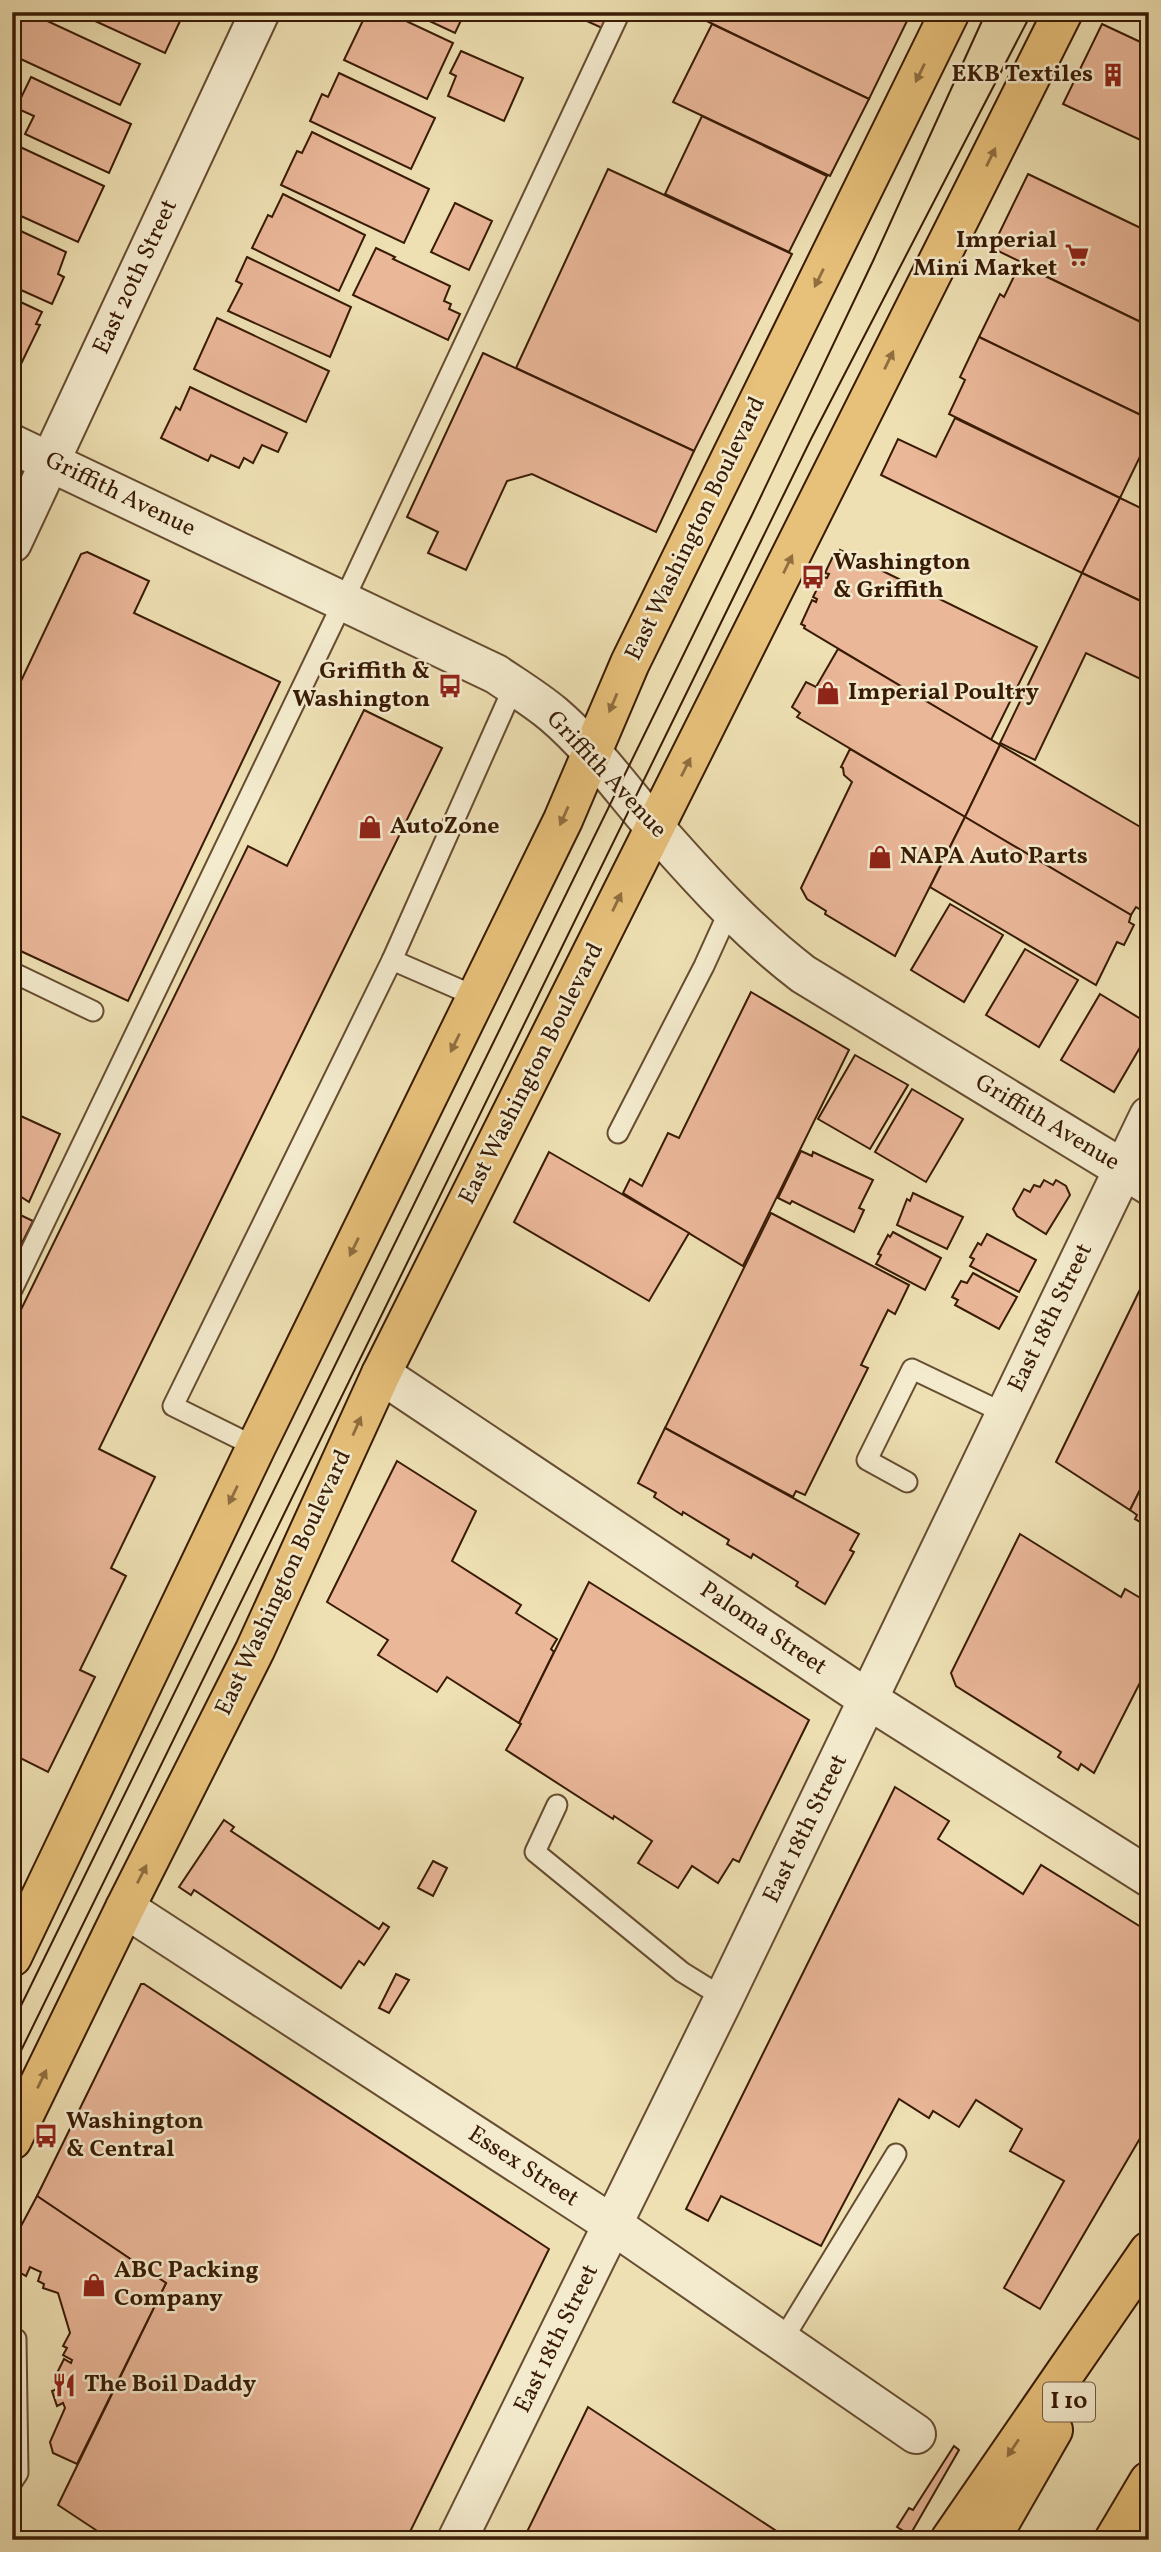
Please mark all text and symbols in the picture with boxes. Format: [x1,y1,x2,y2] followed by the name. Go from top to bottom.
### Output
[952,58,1093,92] place label: EKB Textiles
[1099,61,1127,89] building icon: EKB Textiles
[914,64,926,84] one-way arrow
[985,147,996,167] one-way arrow
[85,194,187,360] street label: East 20th Street
[913,224,1057,286] place label: Imperial Mini Market
[1063,241,1091,269] supermarket icon: Imperial Mini Market
[814,268,825,288] one-way arrow
[884,350,895,370] one-way arrow
[617,391,775,667] street label: East Washington Boulevard
[39,444,201,546] street label: Griffith Avenue
[833,546,971,608] place label: Washington & Griffith
[782,554,793,574] one-way arrow
[799,563,827,591] bus stop icon: Washington & Griffith
[292,655,430,717] place label: Griffith & Washington
[436,672,464,700] bus stop icon: Griffith & Washington
[848,676,1040,710] place label: Imperial Poultry
[814,679,842,707] shop icon: Imperial Poultry
[607,692,618,713] one-way arrow
[538,704,674,846] street label: Griffith Avenue
[680,757,692,777] one-way arrow
[558,806,570,826] one-way arrow
[390,810,500,844] place label: AutoZone
[356,813,384,841] shop icon: AutoZone
[900,840,1088,874] place label: NAPA Auto Parts
[866,843,894,871] shop icon: NAPA Auto Parts
[612,892,623,912] one-way arrow
[451,937,613,1211] street label: East Washington Boulevard
[449,1033,460,1053] one-way arrow
[968,1066,1126,1180] street label: Griffith Avenue
[349,1237,360,1257] one-way arrow
[1000,1238,1102,1398] street label: East 18th Street
[352,1416,363,1437] one-way arrow
[207,1445,361,1721] street label: East Washington Boulevard
[227,1485,239,1505] one-way arrow
[693,1574,833,1684] street label: Paloma Street
[755,1749,857,1909] street label: East 18th Street
[136,1864,148,1884] one-way arrow
[36,2069,48,2089] one-way arrow
[66,2105,204,2167] place label: Washington & Central
[461,2118,585,2216] street label: Essex Street
[32,2122,60,2150] bus stop icon: Washington & Central
[114,2254,259,2316] place label: ABC Packing Company
[506,2259,608,2419] street label: East 18th Street
[80,2271,108,2299] shop icon: ABC Packing Company
[84,2368,257,2402] place label: The Boil Daddy
[50,2371,78,2399] restaurant icon: The Boil Daddy
[1043,2382,1095,2422] road number: I 10
[1006,2439,1020,2457] one-way arrow

